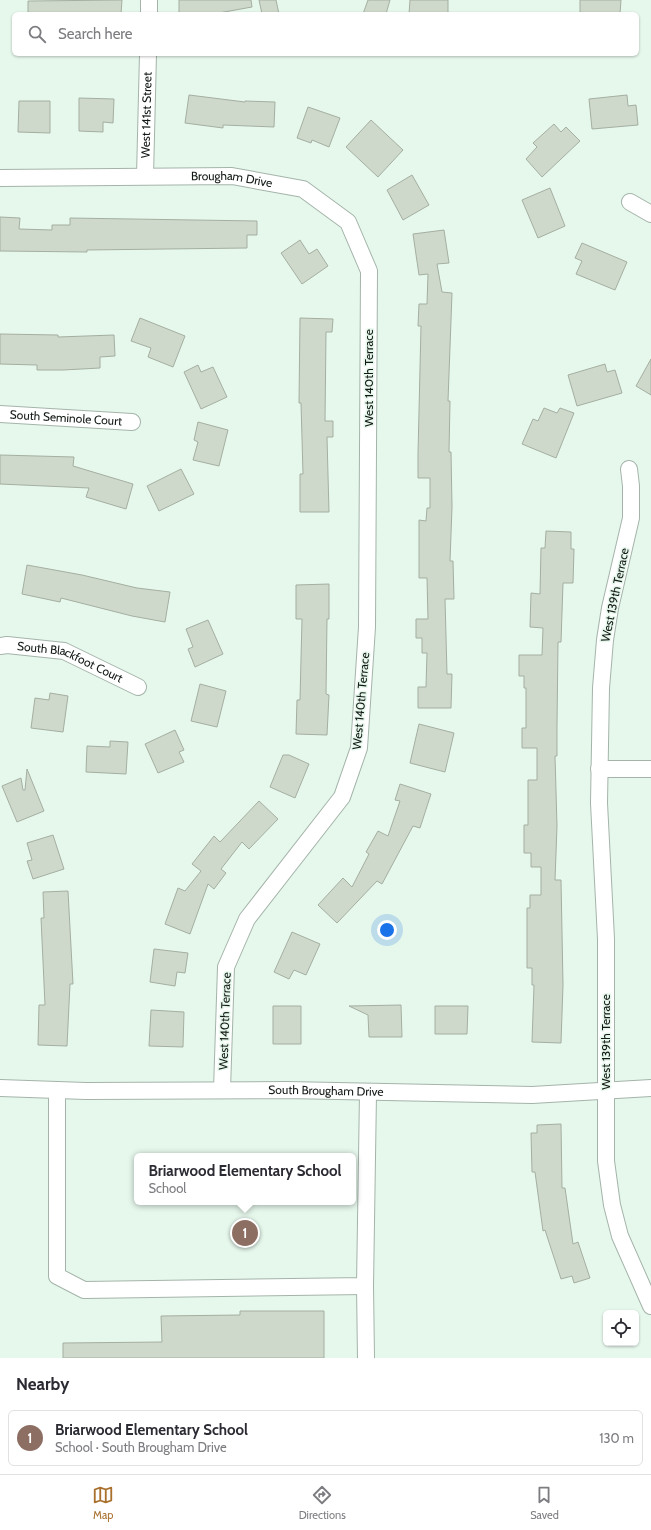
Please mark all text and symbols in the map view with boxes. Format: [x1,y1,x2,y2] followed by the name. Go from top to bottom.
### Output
[12,12,639,56] search box
[26,23,48,45] icon: search
[58,25,133,43] text: Search here
[137,72,155,158] street label: West 141st Street
[191,168,274,190] street label: Brougham Drive
[361,329,376,427] street label: West 140th Terrace
[9,407,122,428] street label: South Seminole Court
[597,547,632,643] street label: West 139th Terrace
[16,638,125,685] street label: South Blackfoot Court
[349,652,372,750] street label: West 140th Terrace
[377,920,397,940] your location
[215,972,234,1070] street label: West 140th Terrace
[598,994,613,1090] street label: West 139th Terrace
[268,1082,384,1099] street label: South Brougham Drive
[134,1153,356,1205] popup
[148,1162,342,1180] text: Briarwood Elementary School
[148,1180,186,1196] text: School
[232,1218,258,1248] pin: 1
[603,1310,639,1346] map controls
[603,1310,639,1346] button: locate
[16,1374,69,1394] text: Nearby
[55,1421,248,1439] text: Briarwood Elementary School
[28,1430,32,1446] text: 1
[599,1430,634,1446] text: 130 m
[55,1439,227,1455] text: School · South Brougham Drive
[92,1484,114,1522] tab: Map
[299,1484,346,1522] tab: Directions
[530,1484,559,1522] tab: Saved

